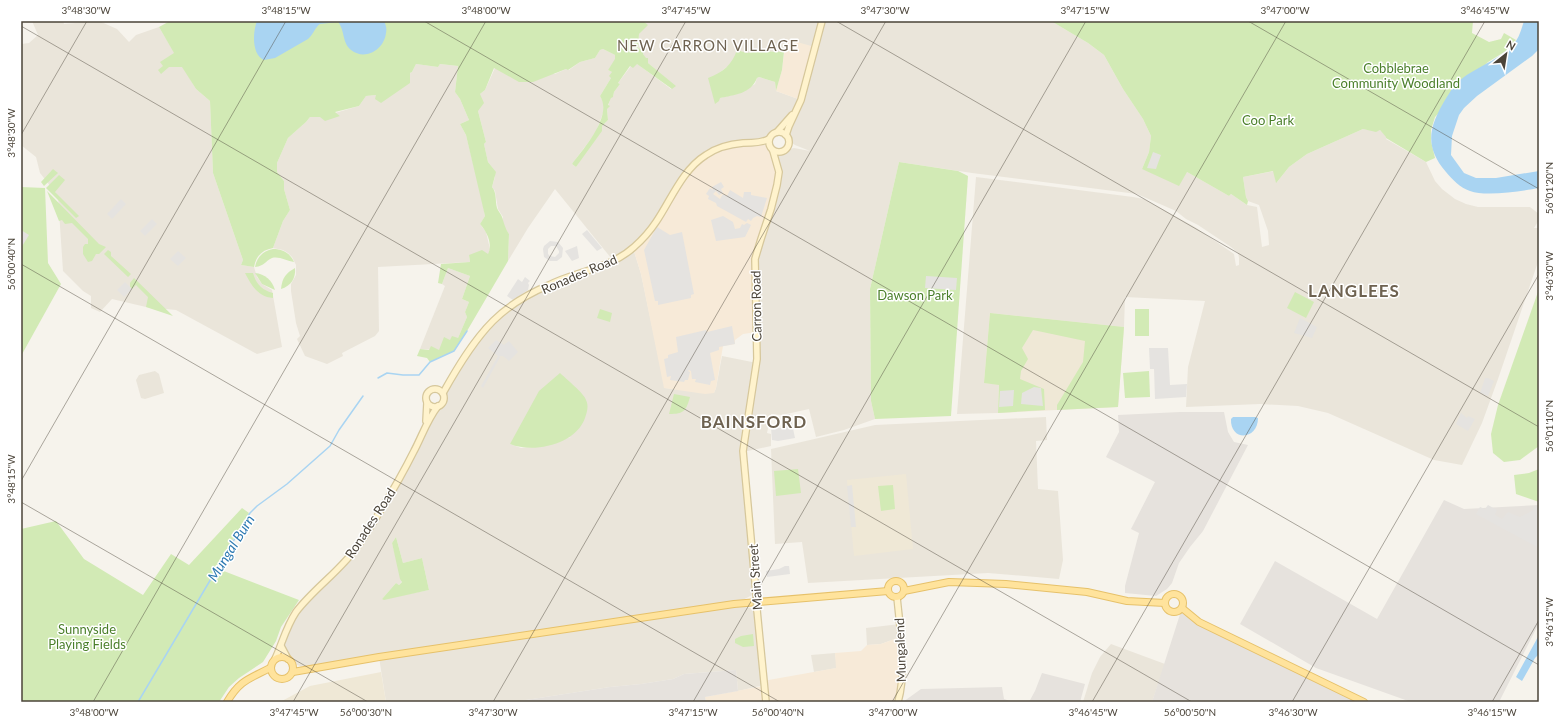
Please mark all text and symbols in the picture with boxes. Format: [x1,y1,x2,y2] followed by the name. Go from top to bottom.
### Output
[61,4,111,16] text: 3°48'30"W
[261,4,311,16] text: 3°48'15"W
[461,4,511,16] text: 3°48'00"W
[661,4,711,16] text: 3°47'45"W
[860,4,910,16] text: 3°47'30"W
[1060,4,1110,16] text: 3°47'15"W
[1260,4,1310,16] text: 3°47'00"W
[1460,4,1510,16] text: 3°46'45"W
[1486,34,1526,74] north arrow
[617,36,799,54] district label: NEW CARRON VILLAGE
[1504,37,1518,53] text: N
[1332,60,1460,91] park label: Cobblebrae Community Woodland
[5,108,17,158] text: 3°48'30"W
[1242,112,1294,128] park label: Coo Park
[1543,162,1555,214] text: 56°01'20"N
[5,238,17,290] text: 56°00'40"N
[539,251,619,297] street label: Ronades Road
[1543,251,1555,301] text: 3°46'30"W
[747,270,765,342] street label: Carron Road
[1308,280,1400,301] district label: LANGLEES
[877,287,953,303] park label: Dawson Park
[1543,400,1555,452] text: 56°01'10"N
[701,411,807,432] district label: BAINSFORD
[5,454,17,504] text: 3°48'15"W
[341,485,399,561] street label: Ronades Road
[204,511,258,584] water label: Mungal Burn
[745,543,765,611] street label: Main Street
[1543,597,1555,647] text: 3°46'15"W
[891,618,909,682] street label: Mungalend
[48,621,126,652] park label: Sunnyside Playing Fields
[69,706,119,718] text: 3°48'00"W
[269,706,319,718] text: 3°47'45"W
[340,706,392,718] text: 56°00'30"N
[468,706,518,718] text: 3°47'30"W
[668,706,718,718] text: 3°47'15"W
[752,706,804,718] text: 56°00'40"N
[868,706,918,718] text: 3°47'00"W
[1068,706,1118,718] text: 3°46'45"W
[1164,706,1216,718] text: 56°00'50"N
[1268,706,1318,718] text: 3°46'30"W
[1467,706,1517,718] text: 3°46'15"W

